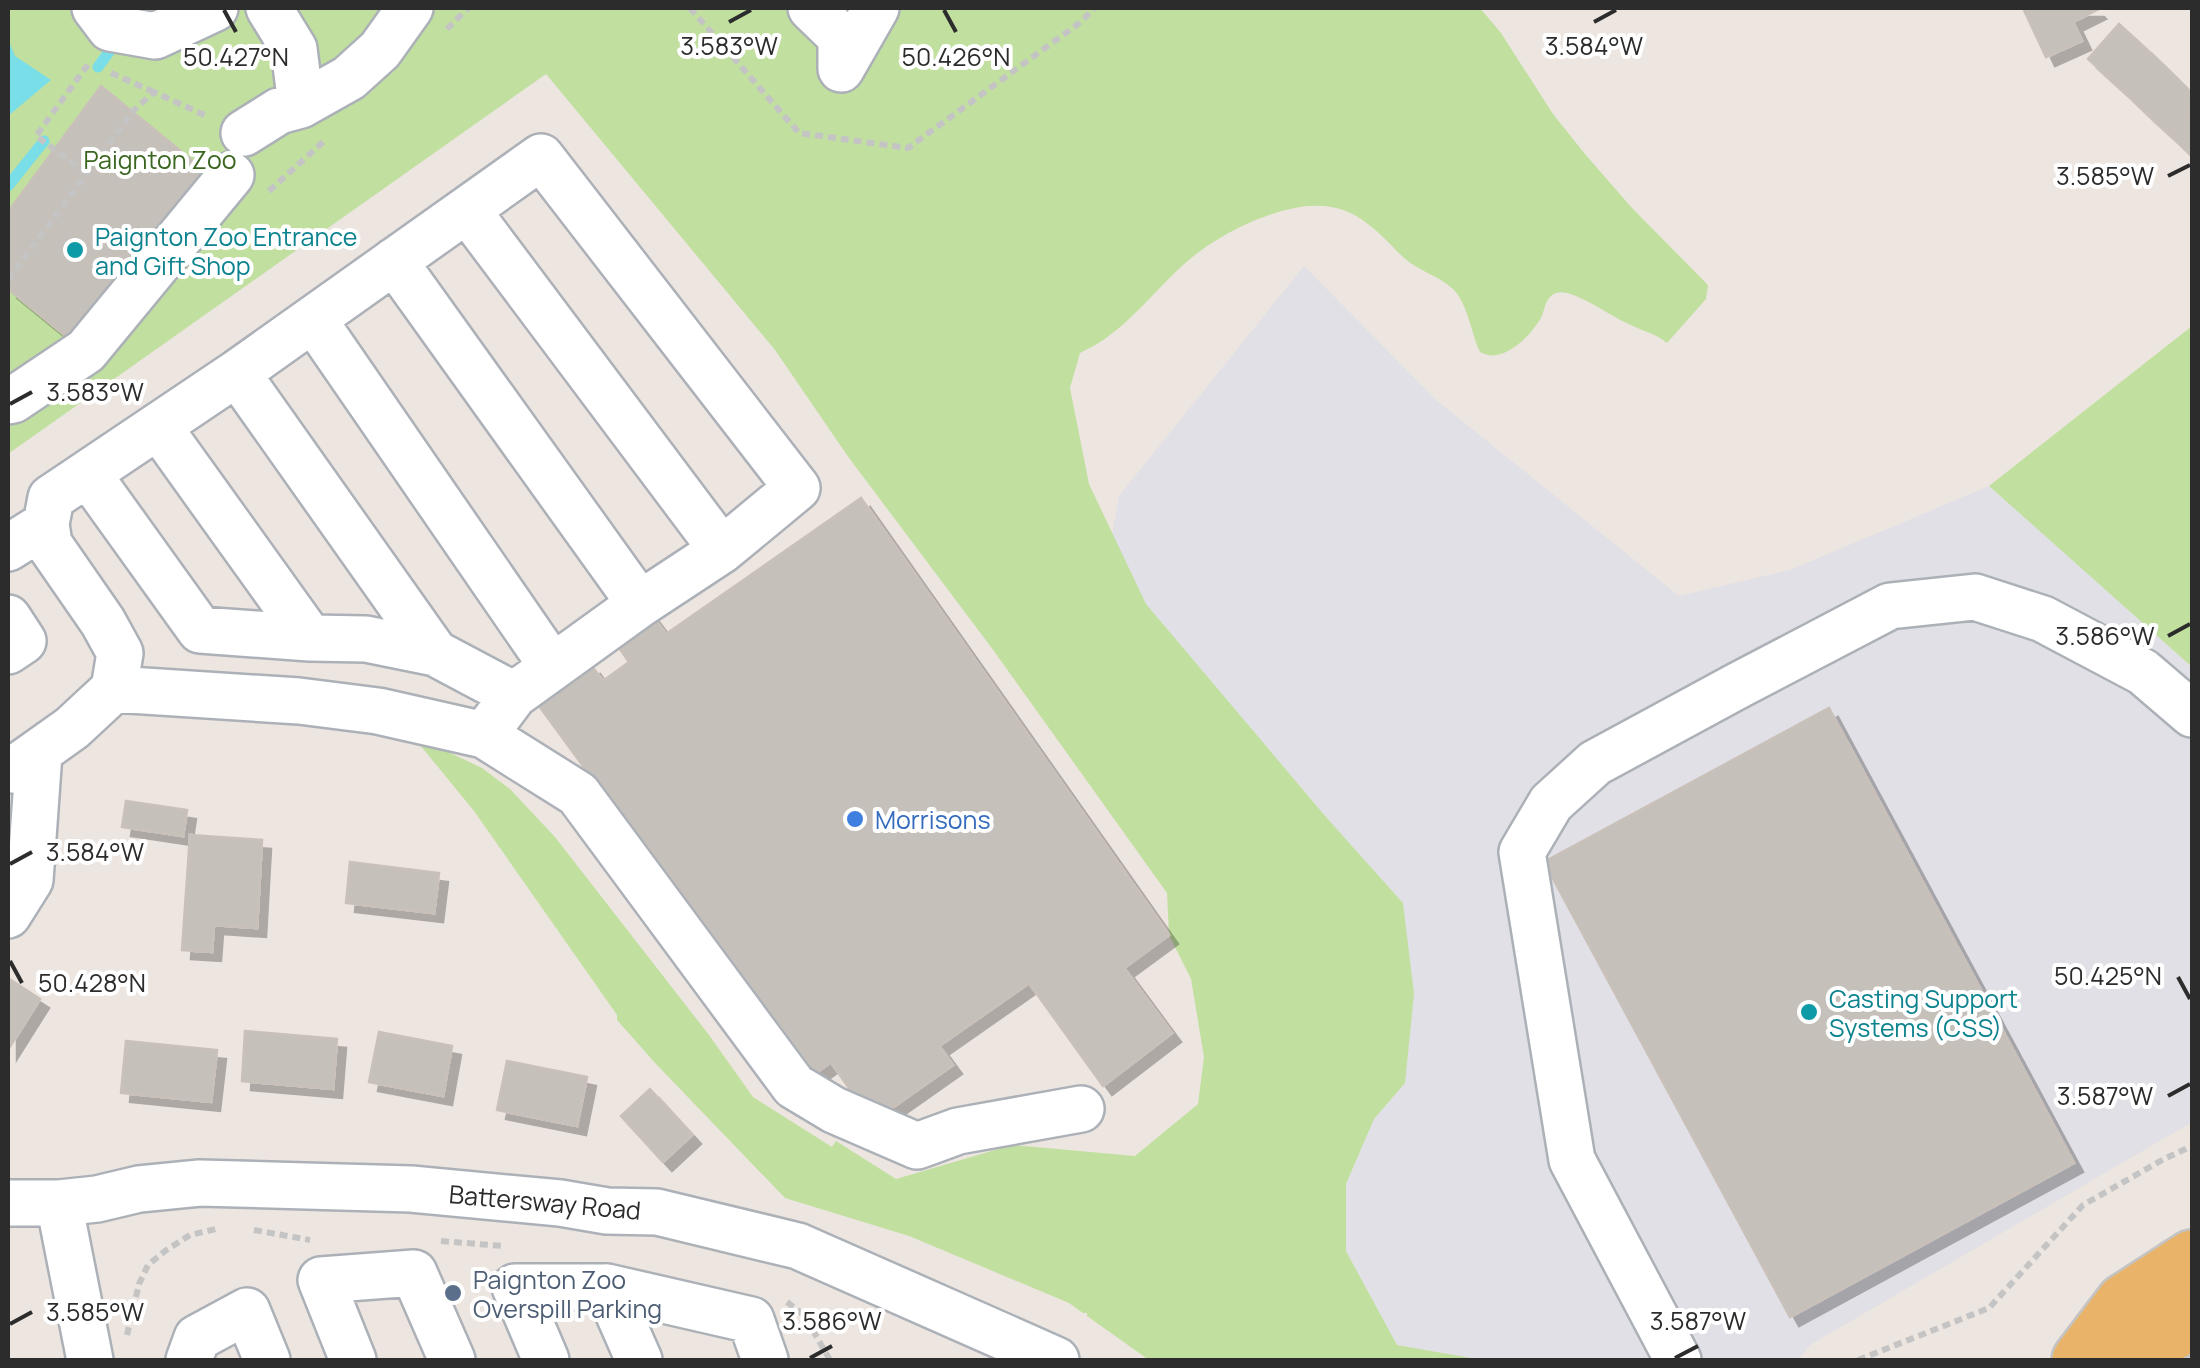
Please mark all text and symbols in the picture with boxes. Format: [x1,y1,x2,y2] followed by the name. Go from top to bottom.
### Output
[680,28,778,63] text: 3.583°W
[1545,28,1643,63] text: 3.584°W
[183,39,289,74] text: 50.427°N
[902,39,1010,74] text: 50.426°N
[84,142,236,177] park label: Paignton Zoo
[2056,158,2154,193] text: 3.585°W
[95,219,357,283] place label: Paignton Zoo Entrance and Gift Shop
[64,239,86,261] marker: Paignton Zoo Entrance and Gift Shop
[46,374,144,409] text: 3.583°W
[2055,618,2155,653] text: 3.586°W
[875,802,991,837] place label: Morrisons
[844,808,866,830] marker: Morrisons
[46,834,144,869] text: 3.584°W
[2054,958,2162,993] text: 50.425°N
[38,965,146,1000] text: 50.428°N
[1829,981,2018,1045] place label: Casting Support Systems (CSS)
[1798,1001,1820,1023] marker: Casting Support Systems (CSS)
[2057,1078,2153,1113] text: 3.587°W
[448,1176,642,1228] street label: Battersway Road
[473,1262,662,1326] place label: Paignton Zoo Overspill Parking
[442,1282,464,1304] marker: Paignton Zoo Overspill Parking
[46,1294,144,1329] text: 3.585°W
[782,1303,882,1338] text: 3.586°W
[1650,1303,1746,1338] text: 3.587°W

